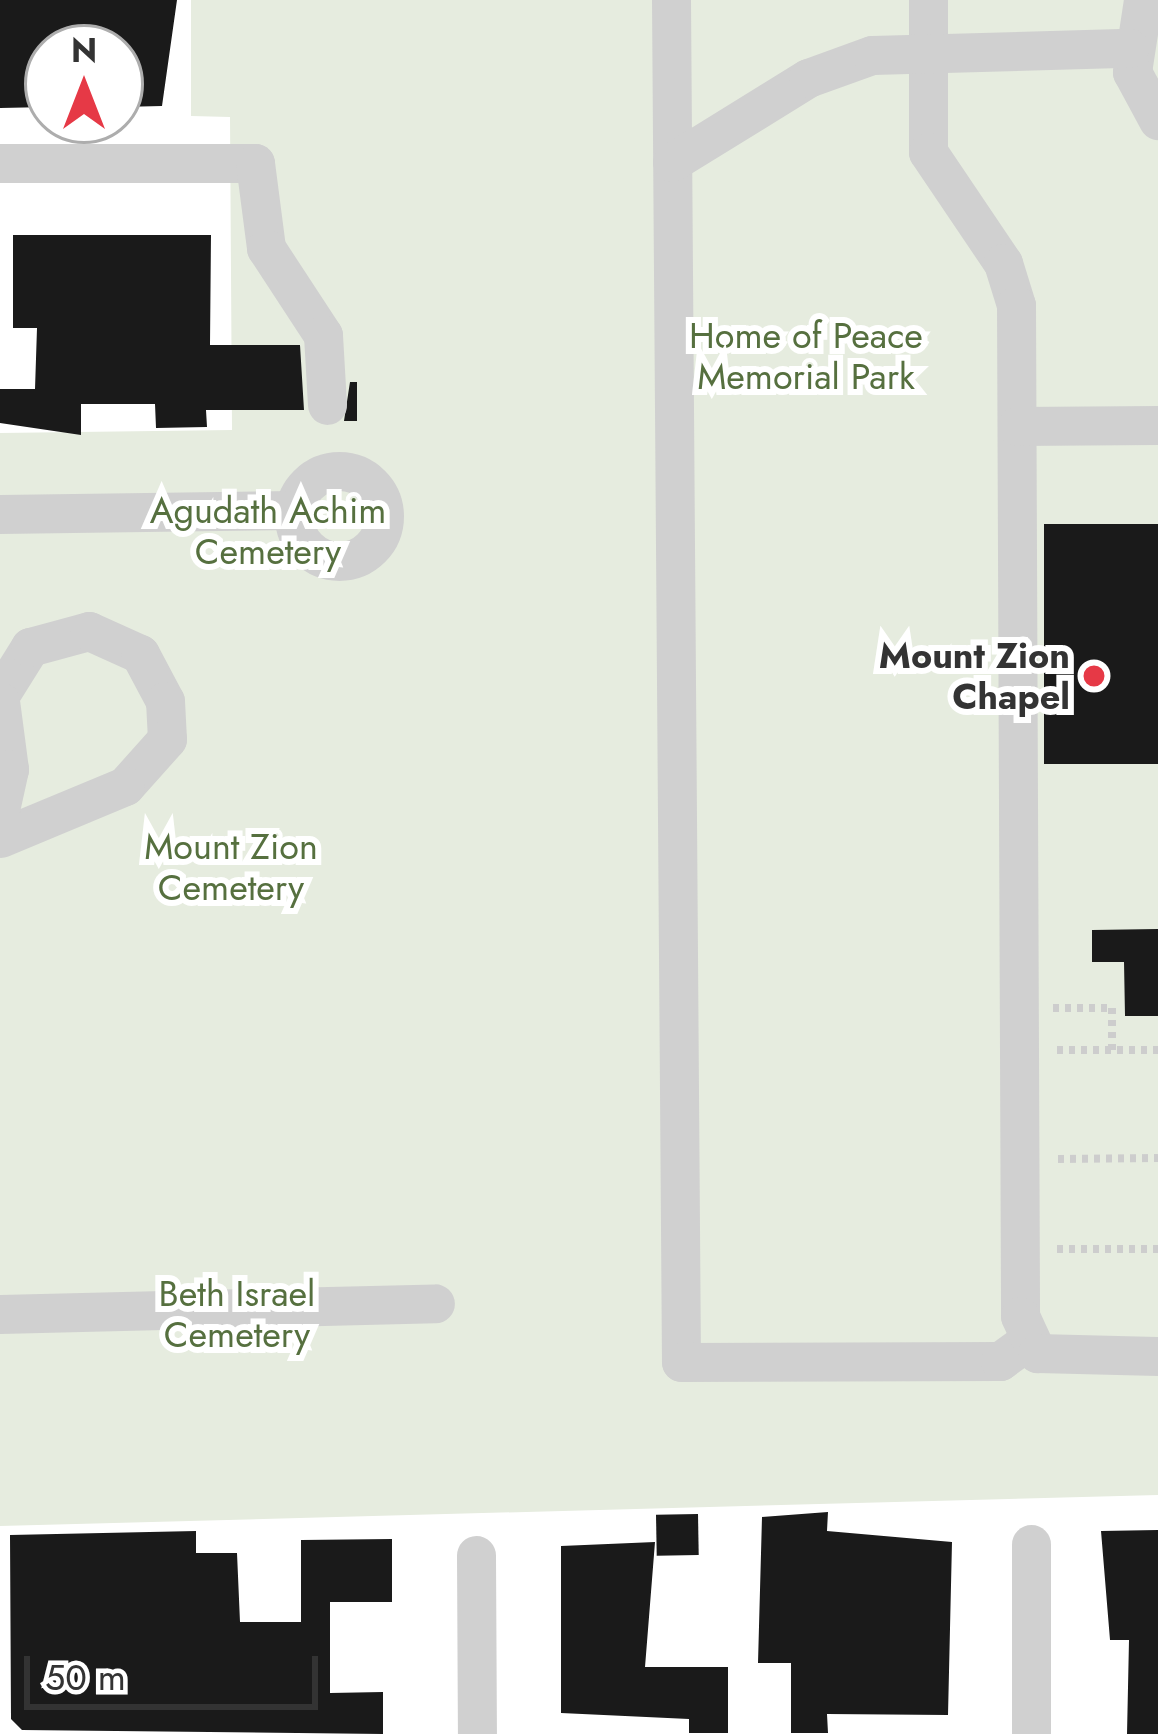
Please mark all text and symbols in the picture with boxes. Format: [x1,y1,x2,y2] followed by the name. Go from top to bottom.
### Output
[24,24,144,144] north arrow
[71,27,97,74] text: N
[689,313,923,398] park label: Home of Peace Memorial Park
[150,488,386,573] park label: Agudath Achim Cemetery
[879,633,1070,718] place label: Mount Zion Chapel
[1081,663,1107,689] marker: Mount Zion Chapel
[144,824,318,909] park label: Mount Zion Cemetery
[159,1271,315,1356] park label: Beth Israel Cemetery
[30,1632,324,1706] scale bar
[45,1651,126,1703] text: 50 m

